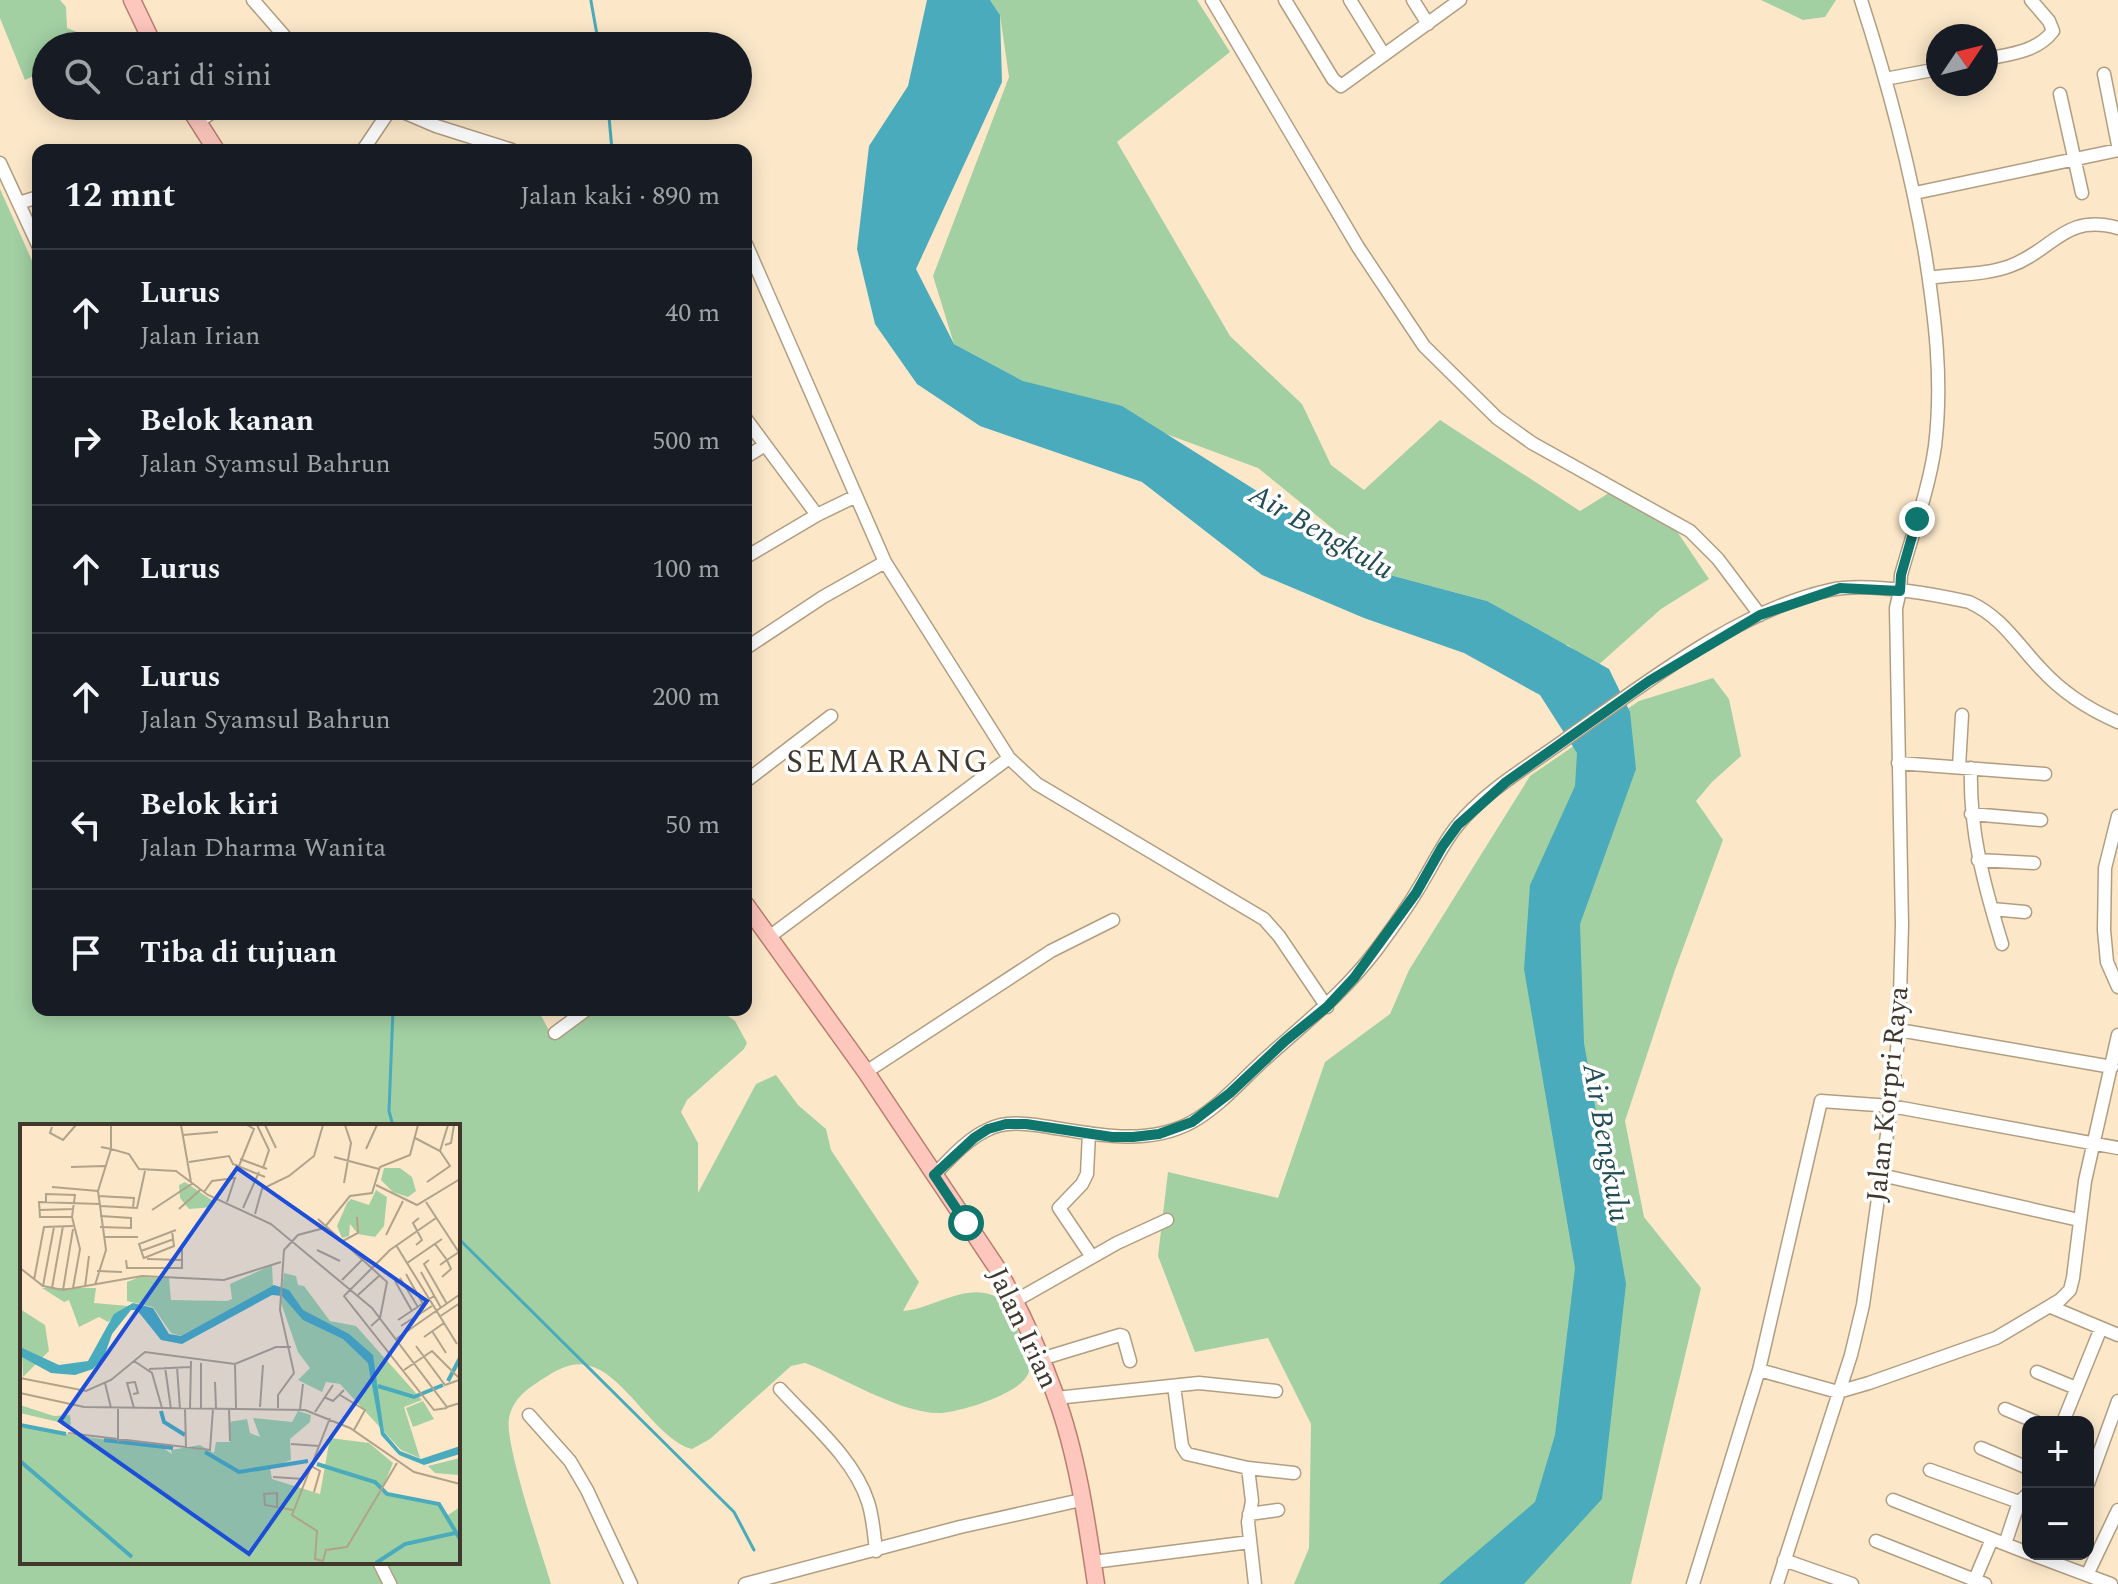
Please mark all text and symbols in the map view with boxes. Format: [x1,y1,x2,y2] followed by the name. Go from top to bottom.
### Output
[1926,24,1998,96] north arrow
[32,32,752,120] search box
[124,53,272,99] text: Cari di sini
[60,54,104,98] icon: search
[64,170,175,222] text: 12 mnt
[520,176,720,216] text: Jalan kaki · 890 m
[140,270,221,316] text: Lurus
[64,291,108,335] icon: ahead
[665,293,720,333] text: 40 m
[140,316,260,356] text: Jalan Irian
[140,398,314,444] text: Belok kanan
[64,419,108,463] icon: right
[652,421,720,461] text: 500 m
[140,444,391,484] text: Jalan Syamsul Bahrun
[1239,471,1402,592] water label: Air Bengkulu
[1899,501,1935,537] route end
[140,546,221,592] text: Lurus
[64,547,108,591] icon: ahead
[652,549,720,589] text: 100 m
[140,654,221,700] text: Lurus
[64,675,108,719] icon: ahead
[652,677,720,717] text: 200 m
[140,700,391,740] text: Jalan Syamsul Bahrun
[786,738,990,787] district label: SEMARANG
[140,782,279,828] text: Belok kiri
[64,803,108,847] icon: left
[665,805,720,845] text: 50 m
[140,828,386,868] text: Jalan Dharma Wanita
[140,930,337,976] text: Tiba di tujuan
[64,931,108,975] icon: arrive
[1855,984,1921,1204] street label: Jalan Korpri Raya
[1569,1059,1643,1226] water label: Air Bengkulu
[20,1124,460,1564] inset map
[948,1205,984,1241] route start
[976,1260,1070,1396] street label: Jalan Irian
[2022,1416,2094,1560] map controls
[2022,1416,2094,1488] button: +
[2022,1488,2094,1560] button: −

